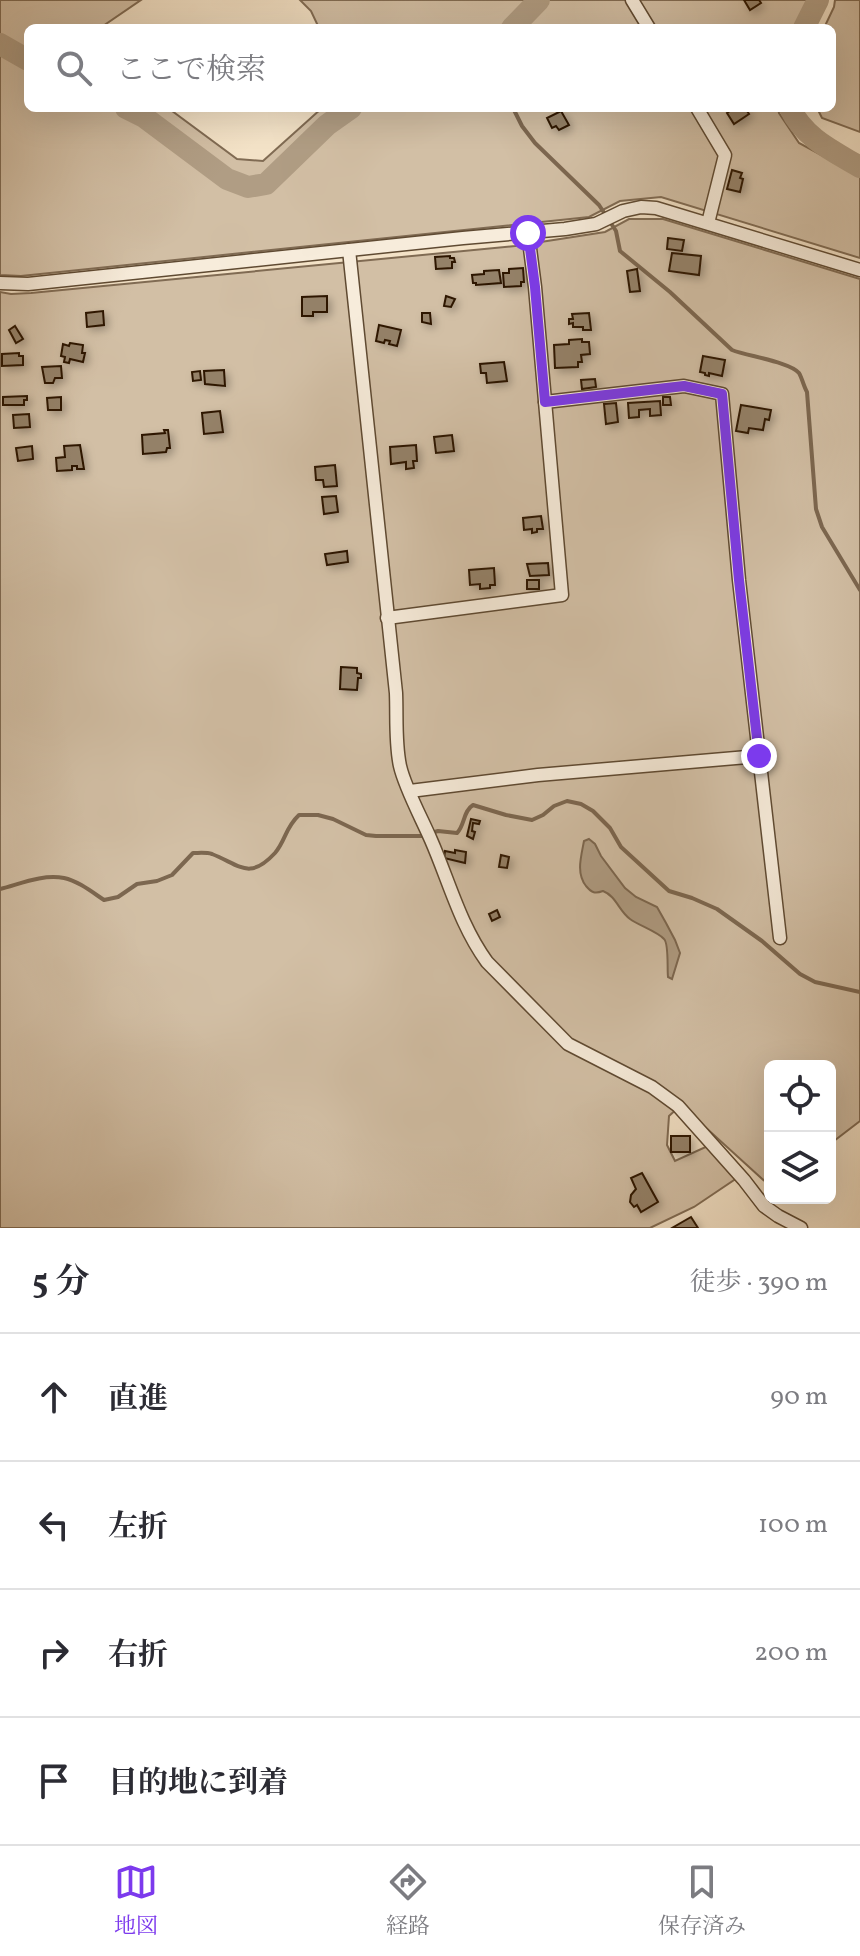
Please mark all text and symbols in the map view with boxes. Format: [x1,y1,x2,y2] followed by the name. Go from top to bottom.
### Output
[24,24,836,112] search box
[52,46,96,90] icon: search
[116,50,266,92] text: ここで検索
[510,215,546,251] route start
[741,738,777,774] route end
[764,1060,836,1204] map controls
[764,1060,836,1132] button: locate
[764,1132,836,1204] button: layers
[32,1260,89,1307] text: 5 分
[690,1265,828,1301] text: 徒歩 · 390 m
[32,1375,76,1419] icon: ahead
[108,1379,168,1421] text: 直進
[770,1379,828,1415] text: 90 m
[32,1503,76,1547] icon: left
[108,1507,168,1549] text: 左折
[758,1507,828,1543] text: 100 m
[32,1631,76,1675] icon: right
[108,1635,168,1677] text: 右折
[754,1635,828,1671] text: 200 m
[32,1759,76,1803] icon: arrive
[108,1763,288,1805] text: 目的地に到着
[114,1860,158,1943] tab: 地図
[386,1860,430,1943] tab: 経路
[658,1860,746,1943] tab: 保存済み

